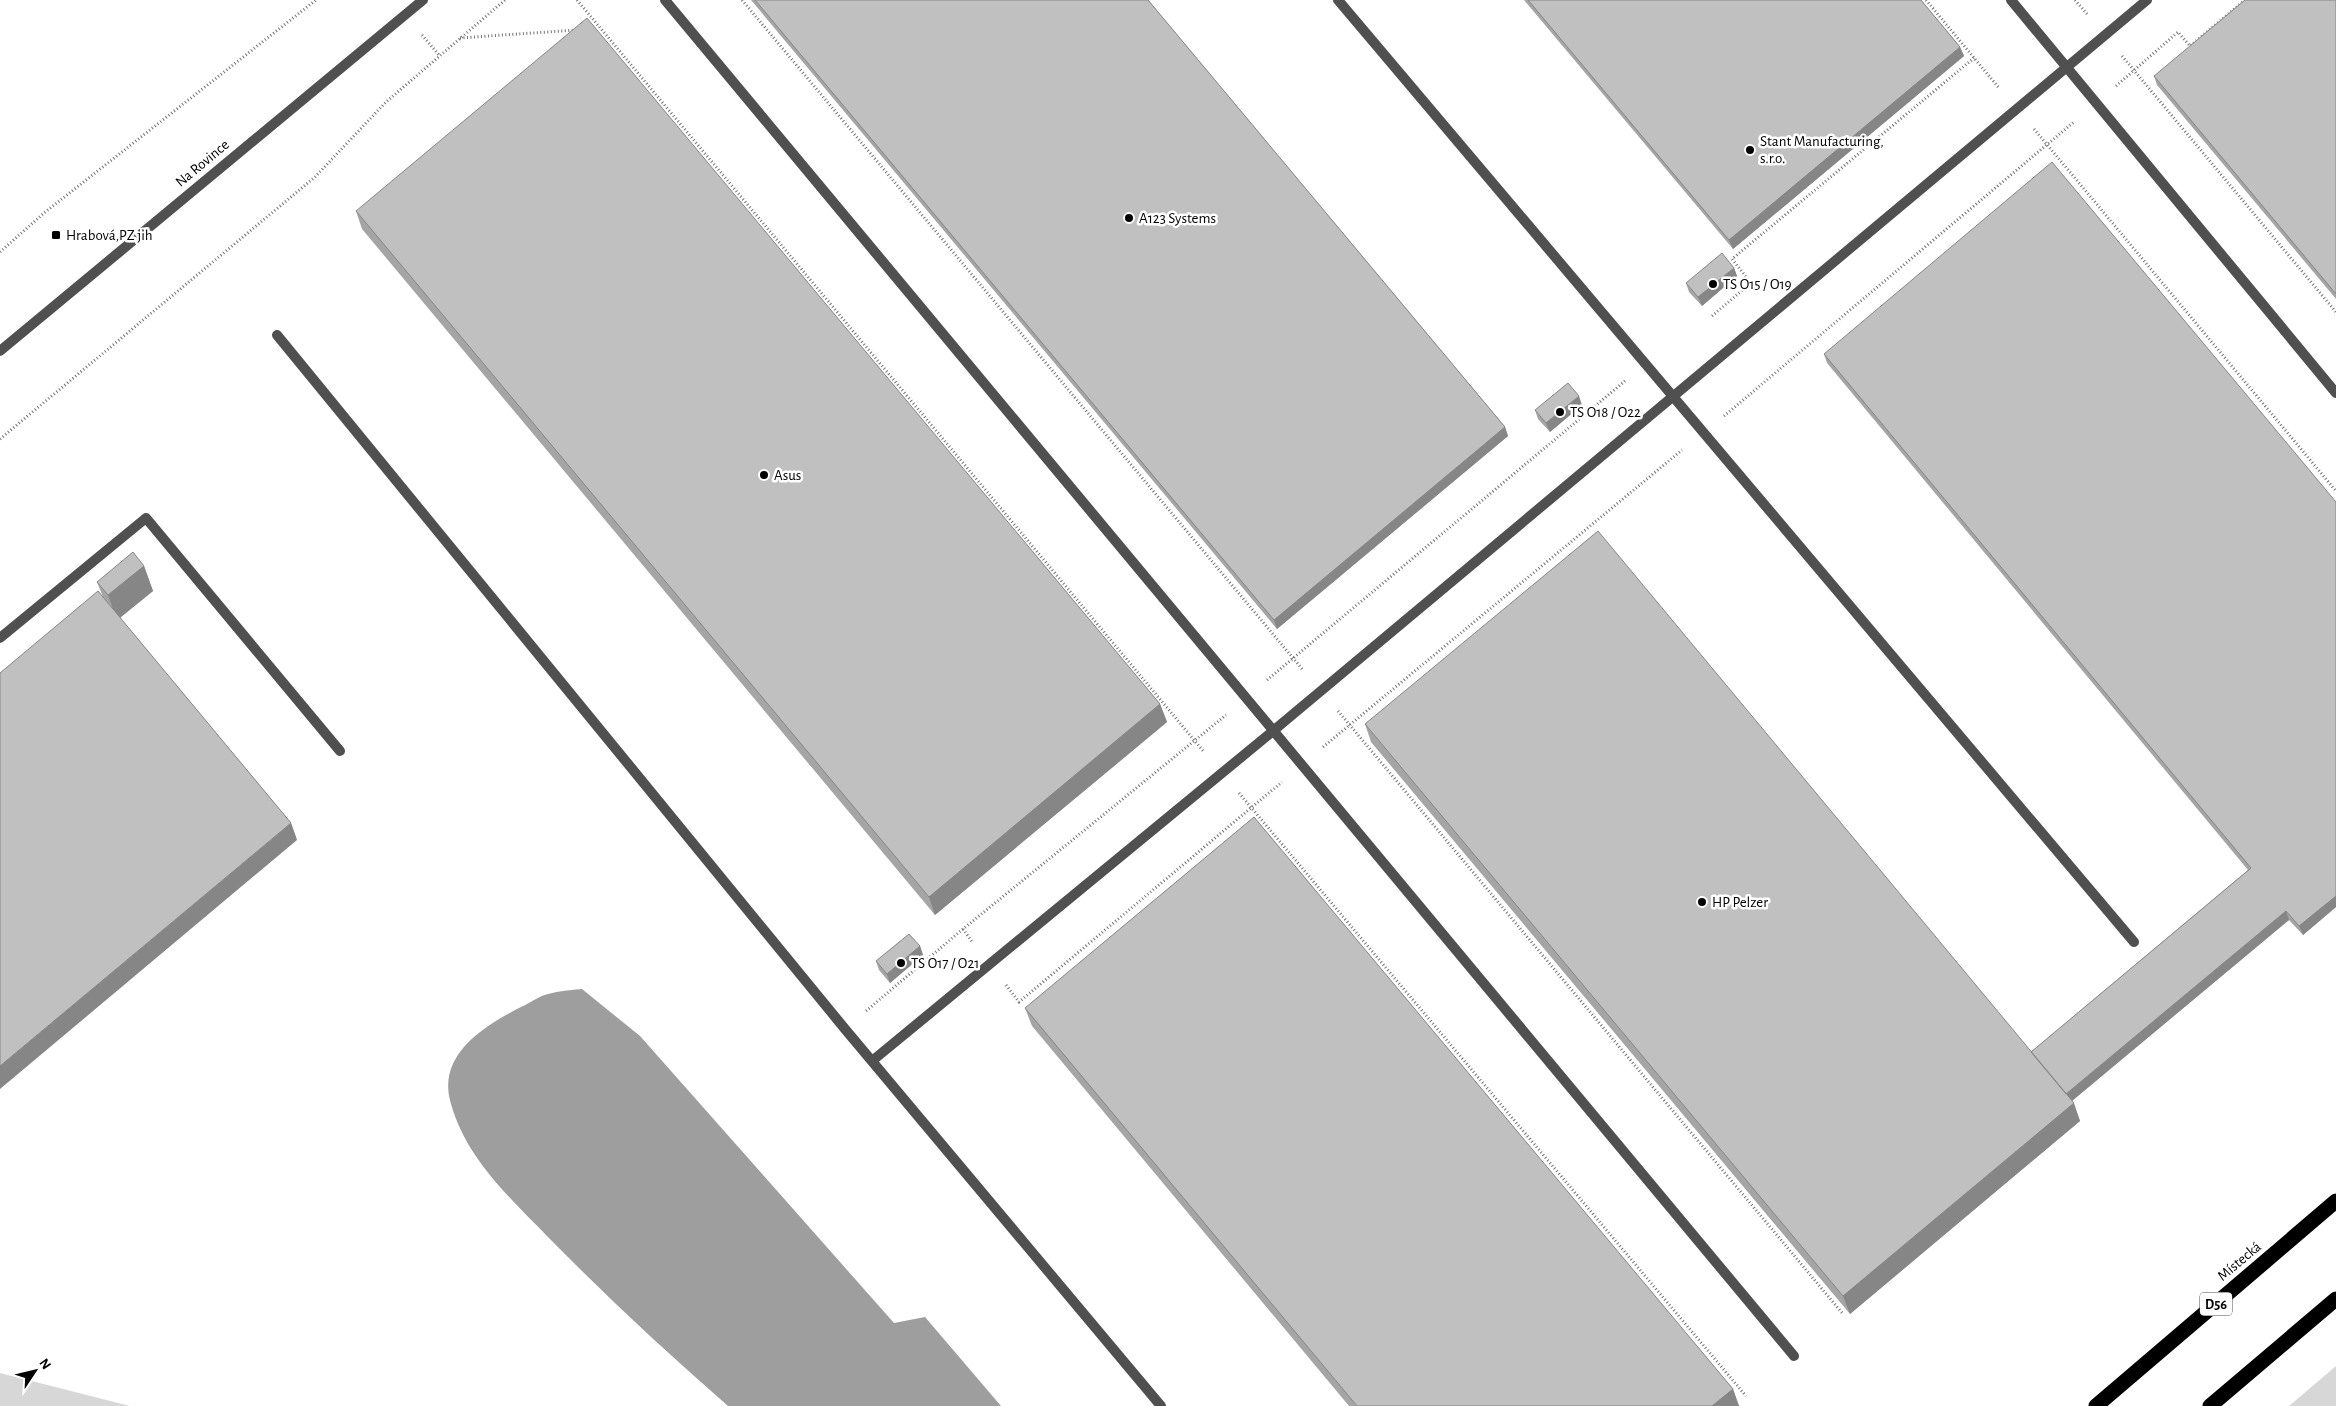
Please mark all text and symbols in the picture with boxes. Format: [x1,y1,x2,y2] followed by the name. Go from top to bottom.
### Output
[1760,134,1884,166] place label: Stant Manufacturing, s.r.o.
[173,137,232,190] street label: Na Rovince
[1744,144,1756,156] marker: Stant Manufacturing, s.r.o.
[1139,211,1216,226] place label: A123 Systems
[1123,212,1135,224] marker: A123 Systems
[66,228,153,243] place label: Hrabová,PZ jih
[50,229,62,241] marker: Hrabová,PZ jih
[1723,277,1792,292] place label: TS O15 / O19
[1707,278,1719,290] marker: TS O15 / O19
[1570,405,1641,420] place label: TS O18 / O22
[1554,406,1566,418] marker: TS O18 / O22
[774,468,801,483] place label: Asus
[758,469,770,481] marker: Asus
[1712,895,1768,910] place label: HP Pelzer
[1696,896,1708,908] marker: HP Pelzer
[911,956,979,971] place label: TS O17 / O21
[895,957,907,969] marker: TS O17 / O21
[2215,1239,2264,1284] street label: Místecká
[2200,1292,2232,1316] road number: D56
[10,1346,60,1396] north arrow
[36,1356,53,1372] text: N

